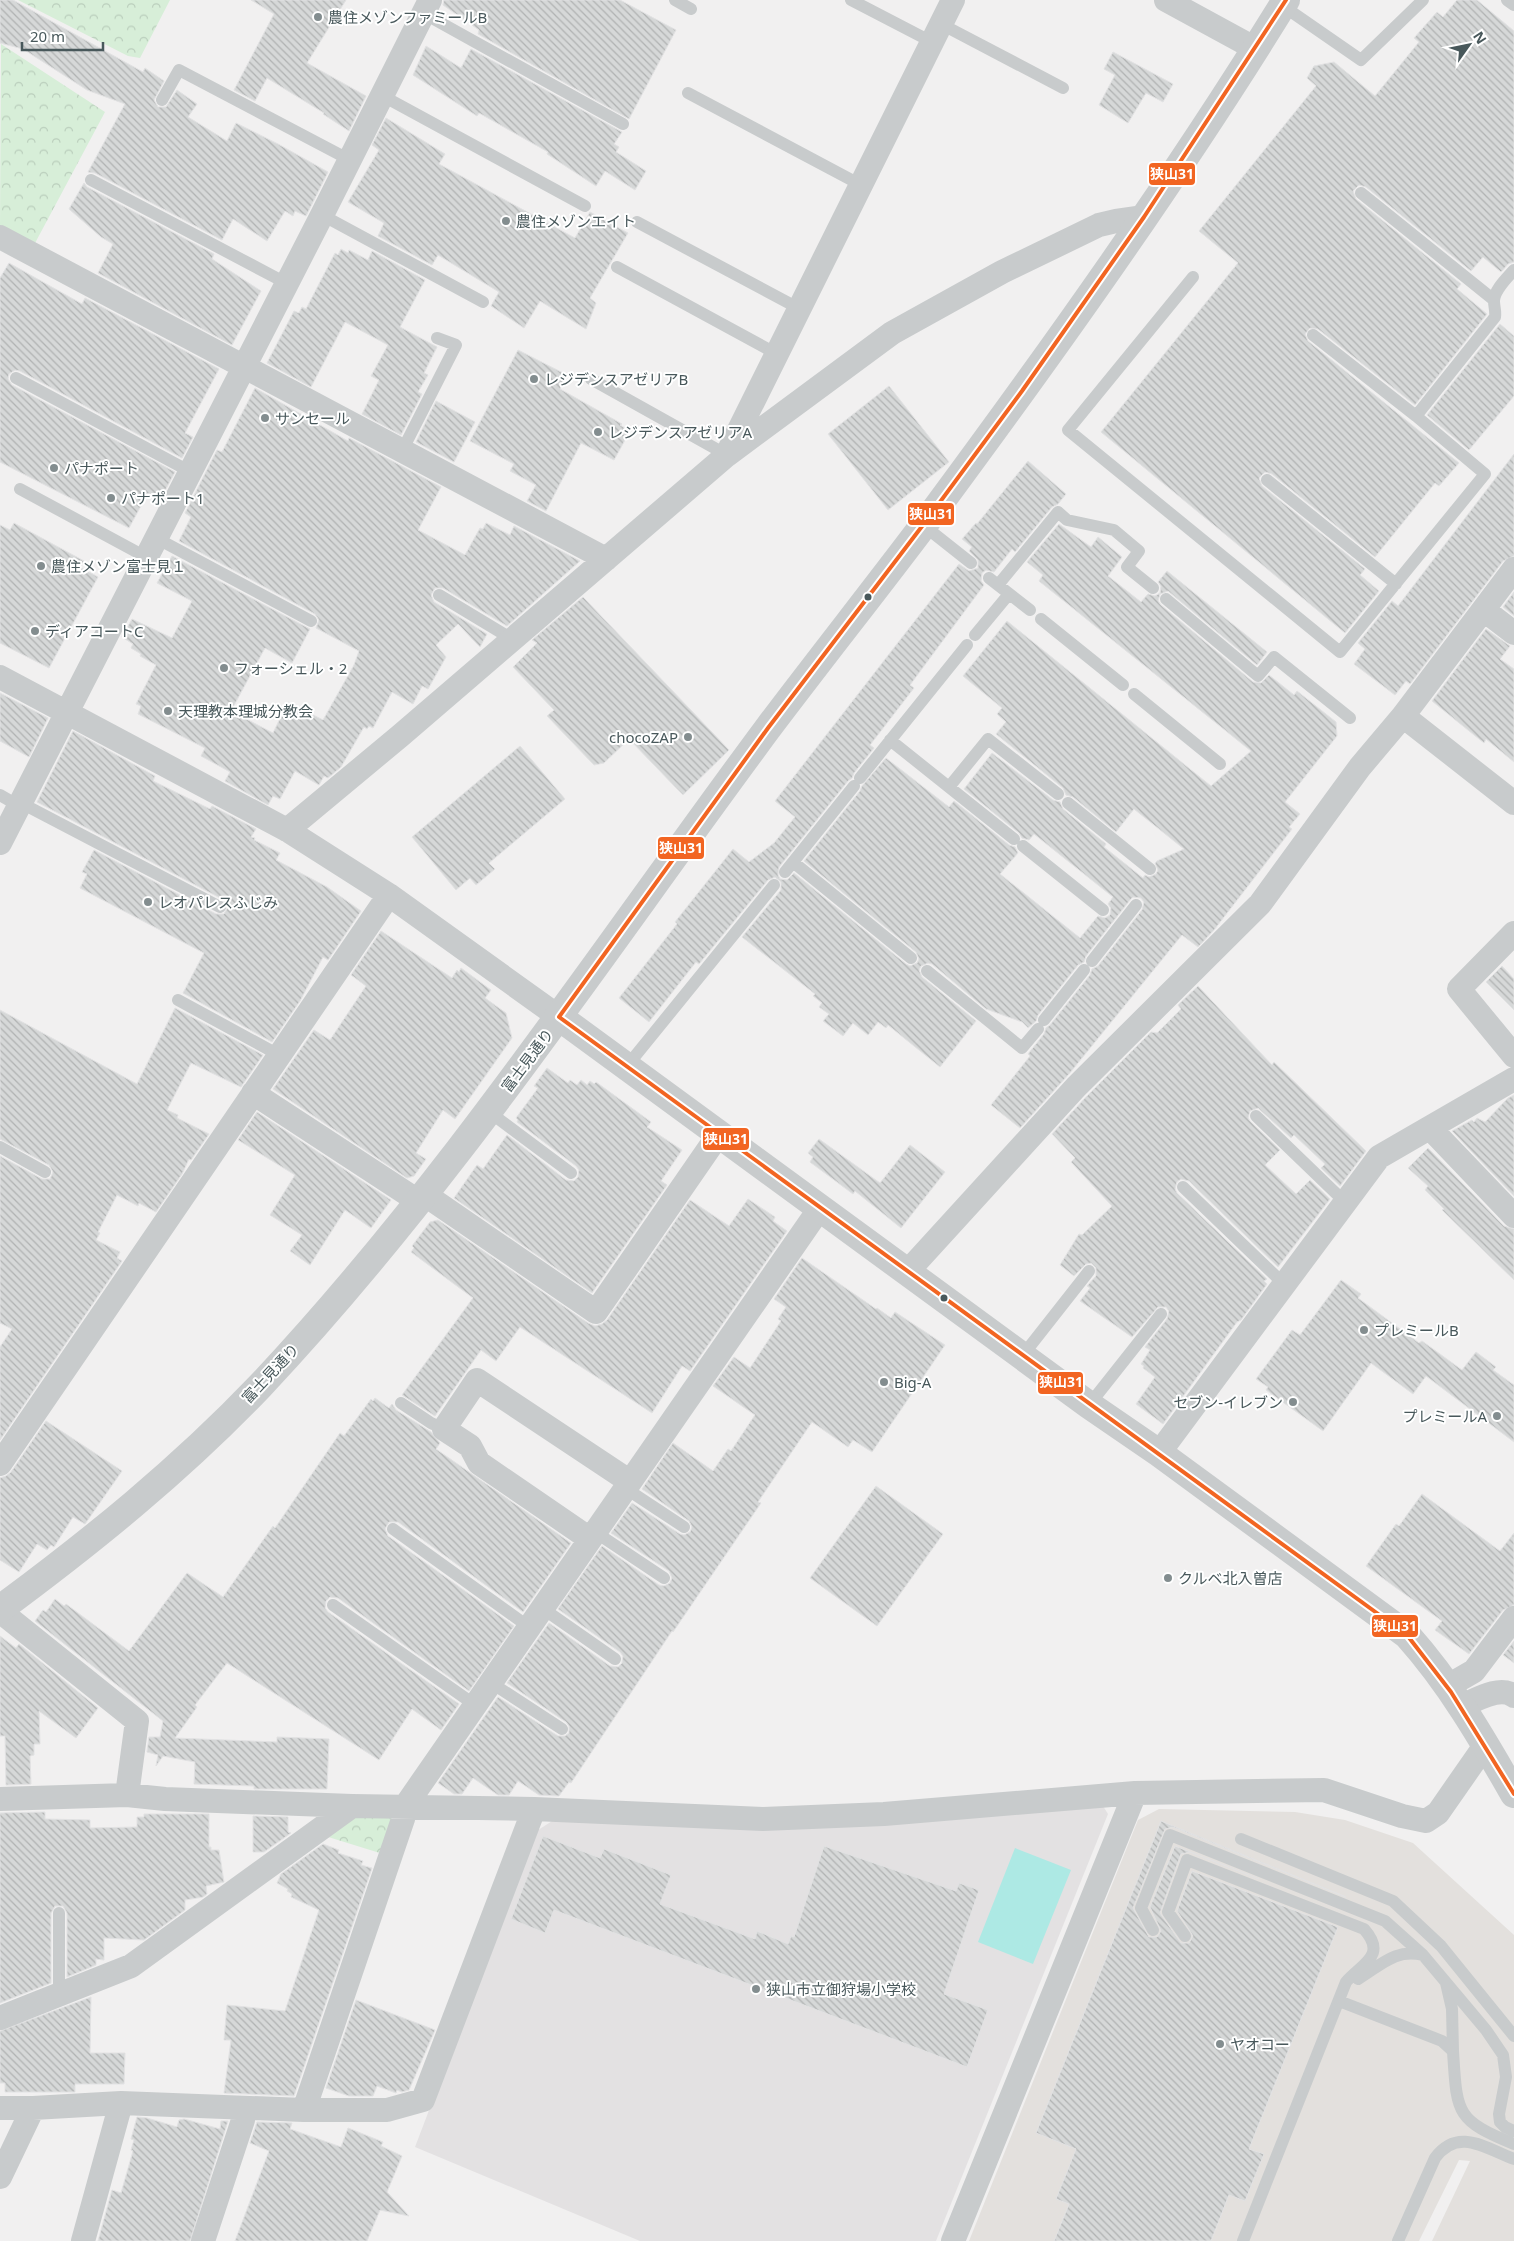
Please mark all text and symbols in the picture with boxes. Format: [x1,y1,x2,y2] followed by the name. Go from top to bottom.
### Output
[328,7,487,27] place label: 農住メゾンファミールB
[312,11,324,23] marker: 農住メゾンファミールB
[22,20,104,52] scale bar
[1444,20,1494,70] north arrow
[30,26,65,46] text: 20 m
[1469,28,1491,48] text: N
[1148,162,1196,186] line badge: 狭山31
[1150,164,1194,183] text: 狭山31
[516,211,636,231] place label: 農住メゾンエイト
[500,215,512,227] marker: 農住メゾンエイト
[544,369,688,389] place label: レジデンスアゼリアB
[528,373,540,385] marker: レジデンスアゼリアB
[275,408,350,428] place label: サンセール
[259,412,271,424] marker: サンセール
[608,422,752,442] place label: レジデンスアゼリアA
[592,426,604,438] marker: レジデンスアゼリアA
[64,458,139,478] place label: パナポート
[48,462,60,474] marker: パナポート
[121,488,205,508] place label: パナポート1
[105,492,117,504] marker: パナポート1
[907,502,955,526] line badge: 狭山31
[909,504,953,523] text: 狭山31
[51,556,186,576] place label: 農住メゾン富士見１
[35,560,47,572] marker: 農住メゾン富士見１
[863,592,873,602] unlabelled marker
[45,621,144,641] place label: ディアコートC
[29,625,41,637] marker: ディアコートC
[234,658,347,678] place label: フォーシェル・2
[218,662,230,674] marker: フォーシェル・2
[178,701,313,721] place label: 天理教本理城分教会
[162,705,174,717] marker: 天理教本理城分教会
[609,727,678,747] place label: chocoZAP
[682,731,694,743] marker: chocoZAP
[657,836,705,860] line badge: 狭山31
[659,838,703,857] text: 狭山31
[158,892,278,912] place label: レオパレスふじみ
[142,896,154,908] marker: レオパレスふじみ
[496,1024,558,1096] street label: 富士見通り
[702,1127,750,1151] line badge: 狭山31
[704,1129,748,1148] text: 狭山31
[939,1293,949,1303] unlabelled marker
[1374,1320,1459,1340] place label: プレミールB
[1358,1324,1370,1336] marker: プレミールB
[237,1339,303,1407] street label: 富士見通り
[1037,1371,1084,1395] line badge: 狭山31
[894,1372,932,1392] place label: Big-A
[1039,1372,1083,1391] text: 狭山31
[878,1376,890,1388] marker: Big-A
[1173,1392,1283,1412] place label: セブン-イレブン
[1287,1396,1299,1408] marker: セブン-イレブン
[1402,1406,1487,1426] place label: プレミールA
[1491,1410,1503,1422] marker: プレミールA
[1178,1568,1283,1588] place label: クルベ北入曽店
[1162,1572,1174,1584] marker: クルベ北入曽店
[1371,1614,1419,1638] line badge: 狭山31
[1373,1616,1417,1635] text: 狭山31
[766,1979,916,1999] place label: 狭山市立御狩場小学校
[750,1983,762,1995] marker: 狭山市立御狩場小学校
[1230,2034,1290,2054] place label: ヤオコー
[1214,2038,1226,2050] marker: ヤオコー

